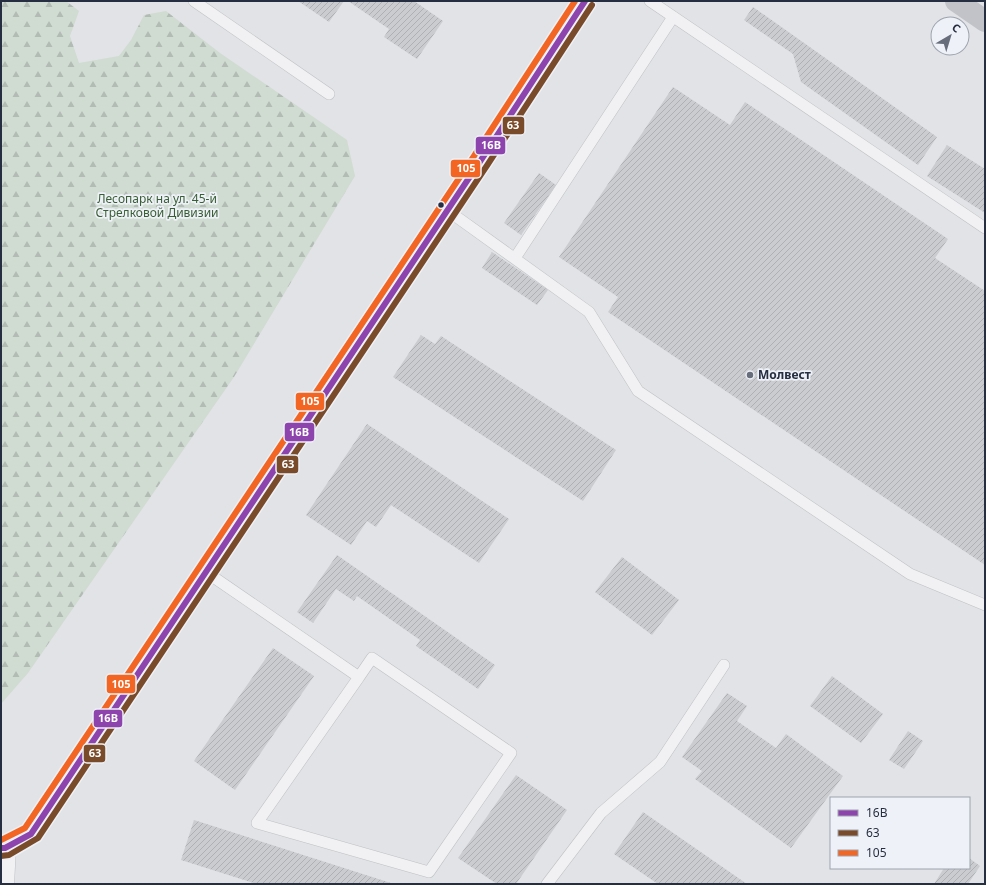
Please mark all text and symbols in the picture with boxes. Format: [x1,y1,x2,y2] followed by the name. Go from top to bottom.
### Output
[930,16,970,56] north arrow
[949,20,964,36] text: С
[502,116,525,135] line badge: 63
[507,117,519,132] text: 63
[475,136,506,155] line badge: 16В
[481,137,501,152] text: 16В
[450,159,481,178] line badge: 105
[457,160,475,175] text: 105
[95,190,219,221] park label: Лесопарк на ул. 45-й Стрелковой Дивизии
[436,200,446,210] unlabelled marker
[758,366,811,383] place label: Молвест
[745,370,755,380] marker: Молвест
[295,392,325,411] line badge: 105
[301,393,319,408] text: 105
[284,422,315,442] line badge: 16В
[289,424,309,439] text: 16В
[276,455,299,474] line badge: 63
[282,456,294,471] text: 63
[106,674,136,694] line badge: 105
[112,676,130,691] text: 105
[93,709,123,728] line badge: 16В
[98,710,118,725] text: 16В
[83,744,106,763] line badge: 63
[89,745,101,760] text: 63
[830,797,970,869] legend
[866,804,888,821] text: 16В
[866,824,880,841] text: 63
[866,844,887,861] text: 105

